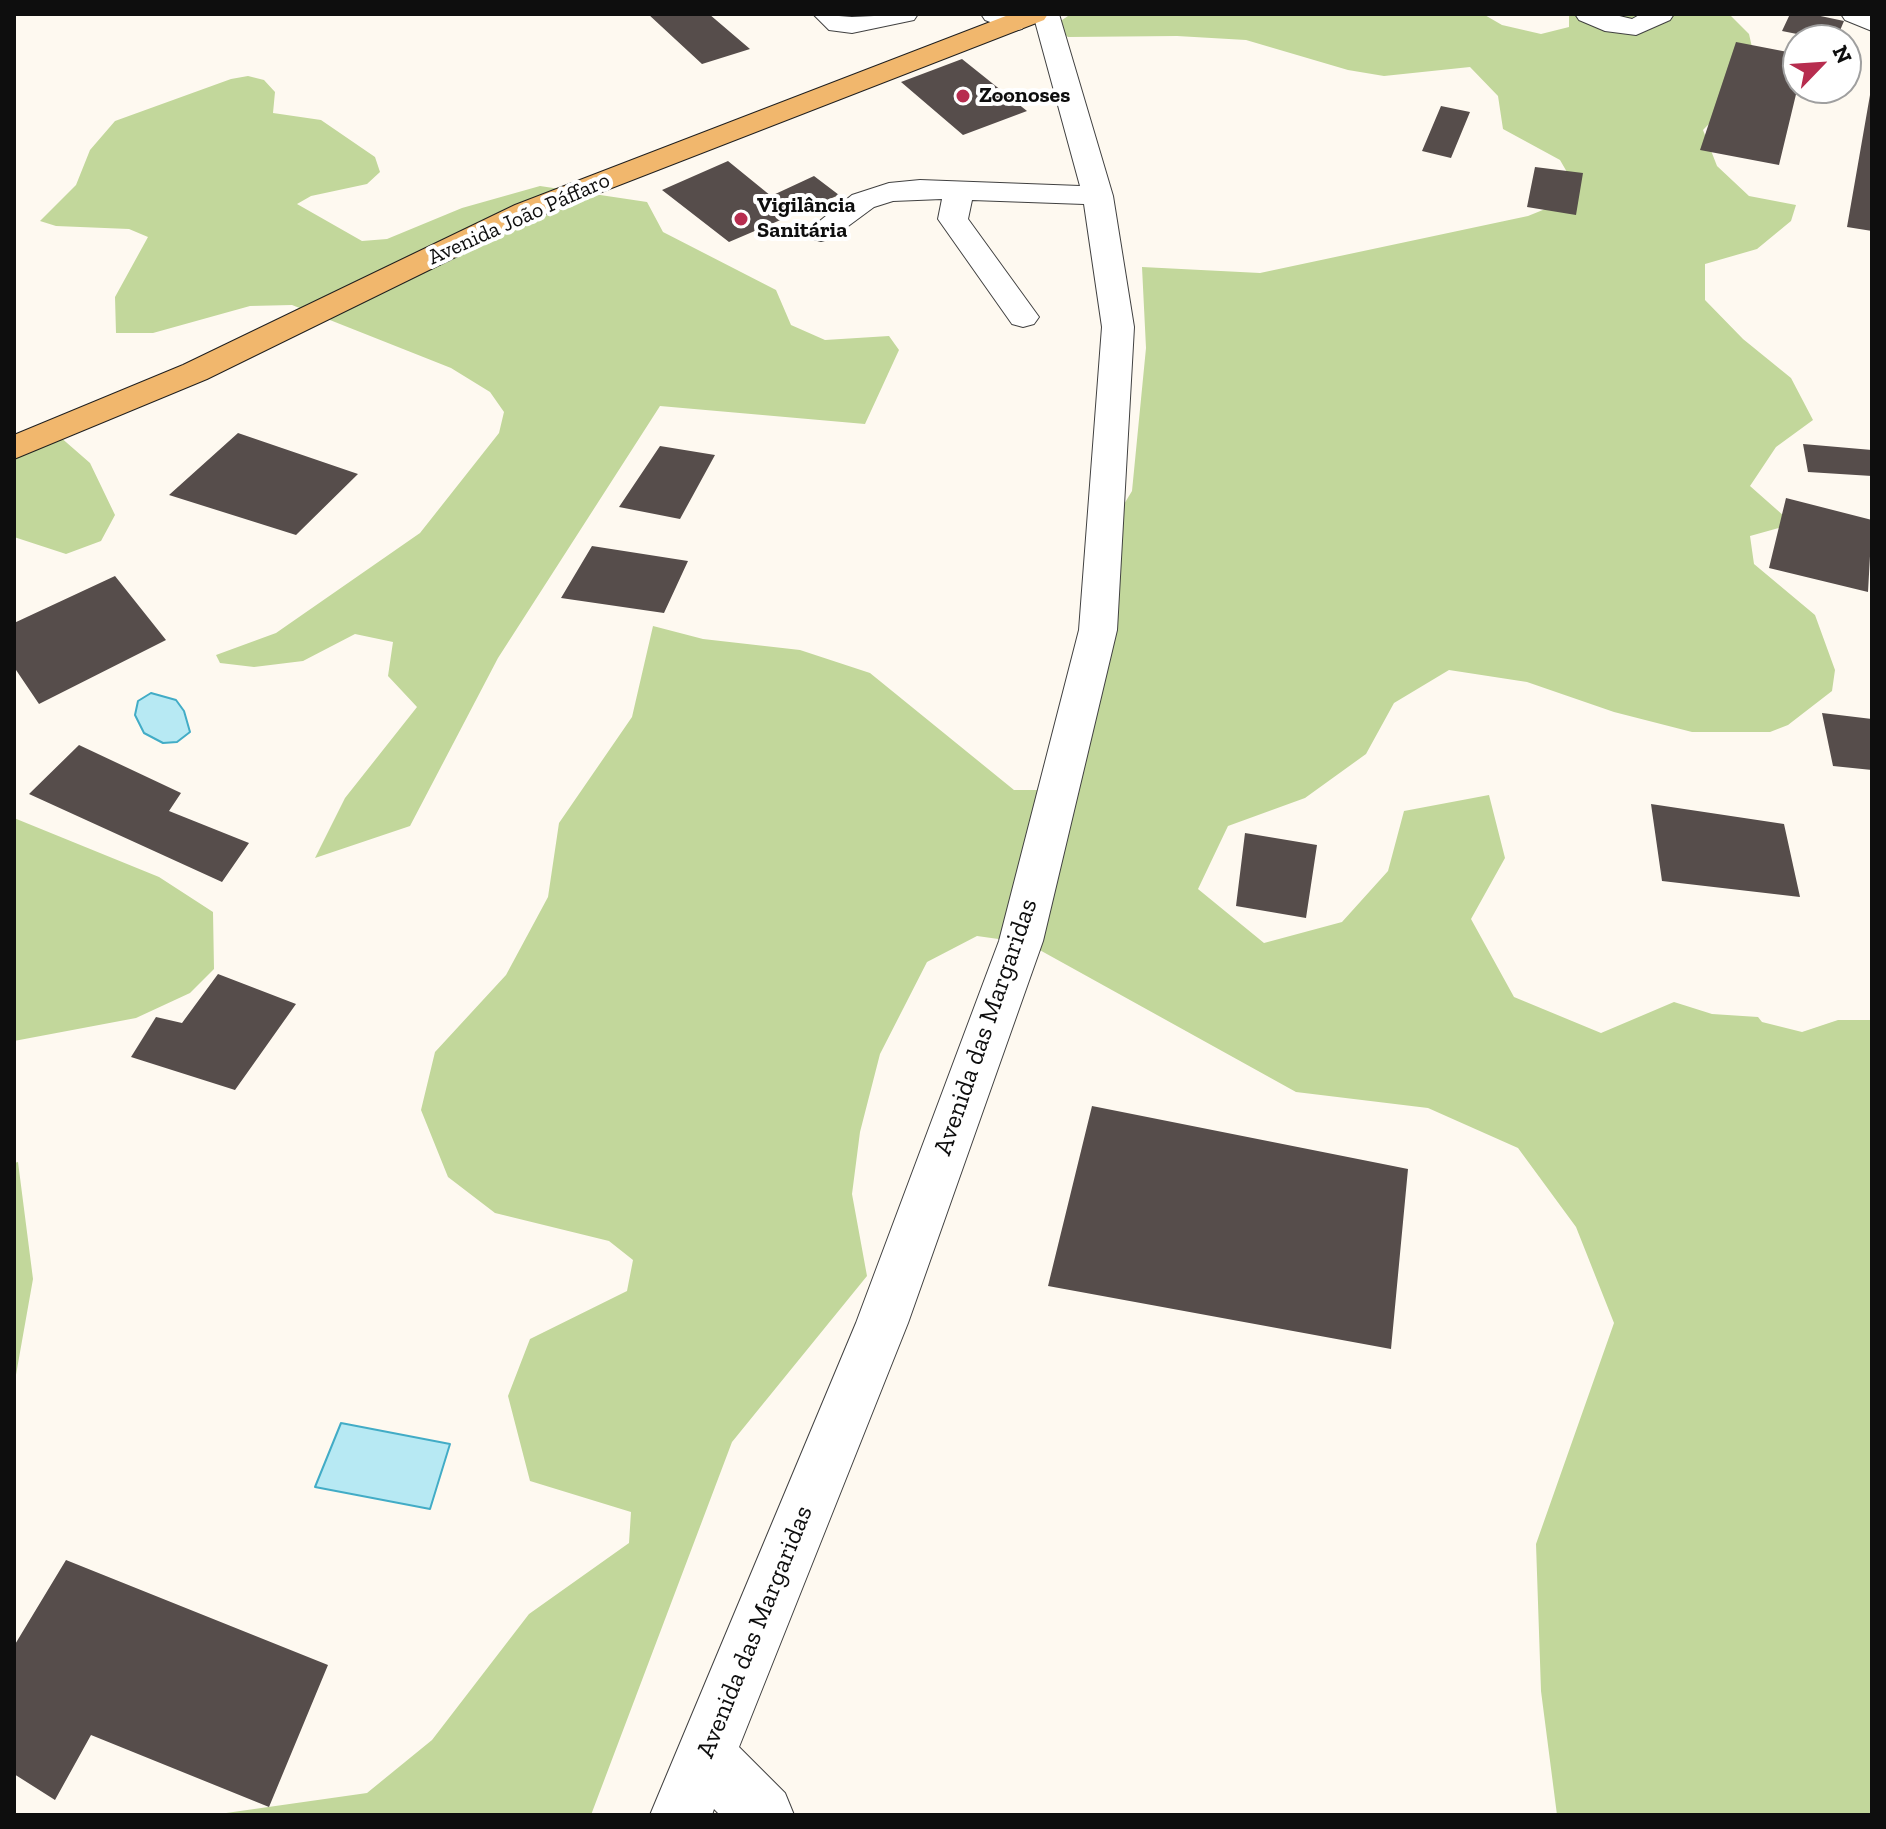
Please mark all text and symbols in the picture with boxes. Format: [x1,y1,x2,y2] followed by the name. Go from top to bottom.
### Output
[1782,24,1862,104] north arrow
[1827,41,1858,68] text: N
[979,83,1070,109] place label: Zoonoses
[954,87,972,105] marker: Zoonoses
[424,167,614,271] street label: Avenida João Páffaro
[757,193,856,244] place label: Vigilância Sanitária
[732,210,750,228] marker: Vigilância Sanitária
[927,895,1045,1159] street label: Avenida das Margaridas
[690,1501,820,1763] street label: Avenida das Margaridas

